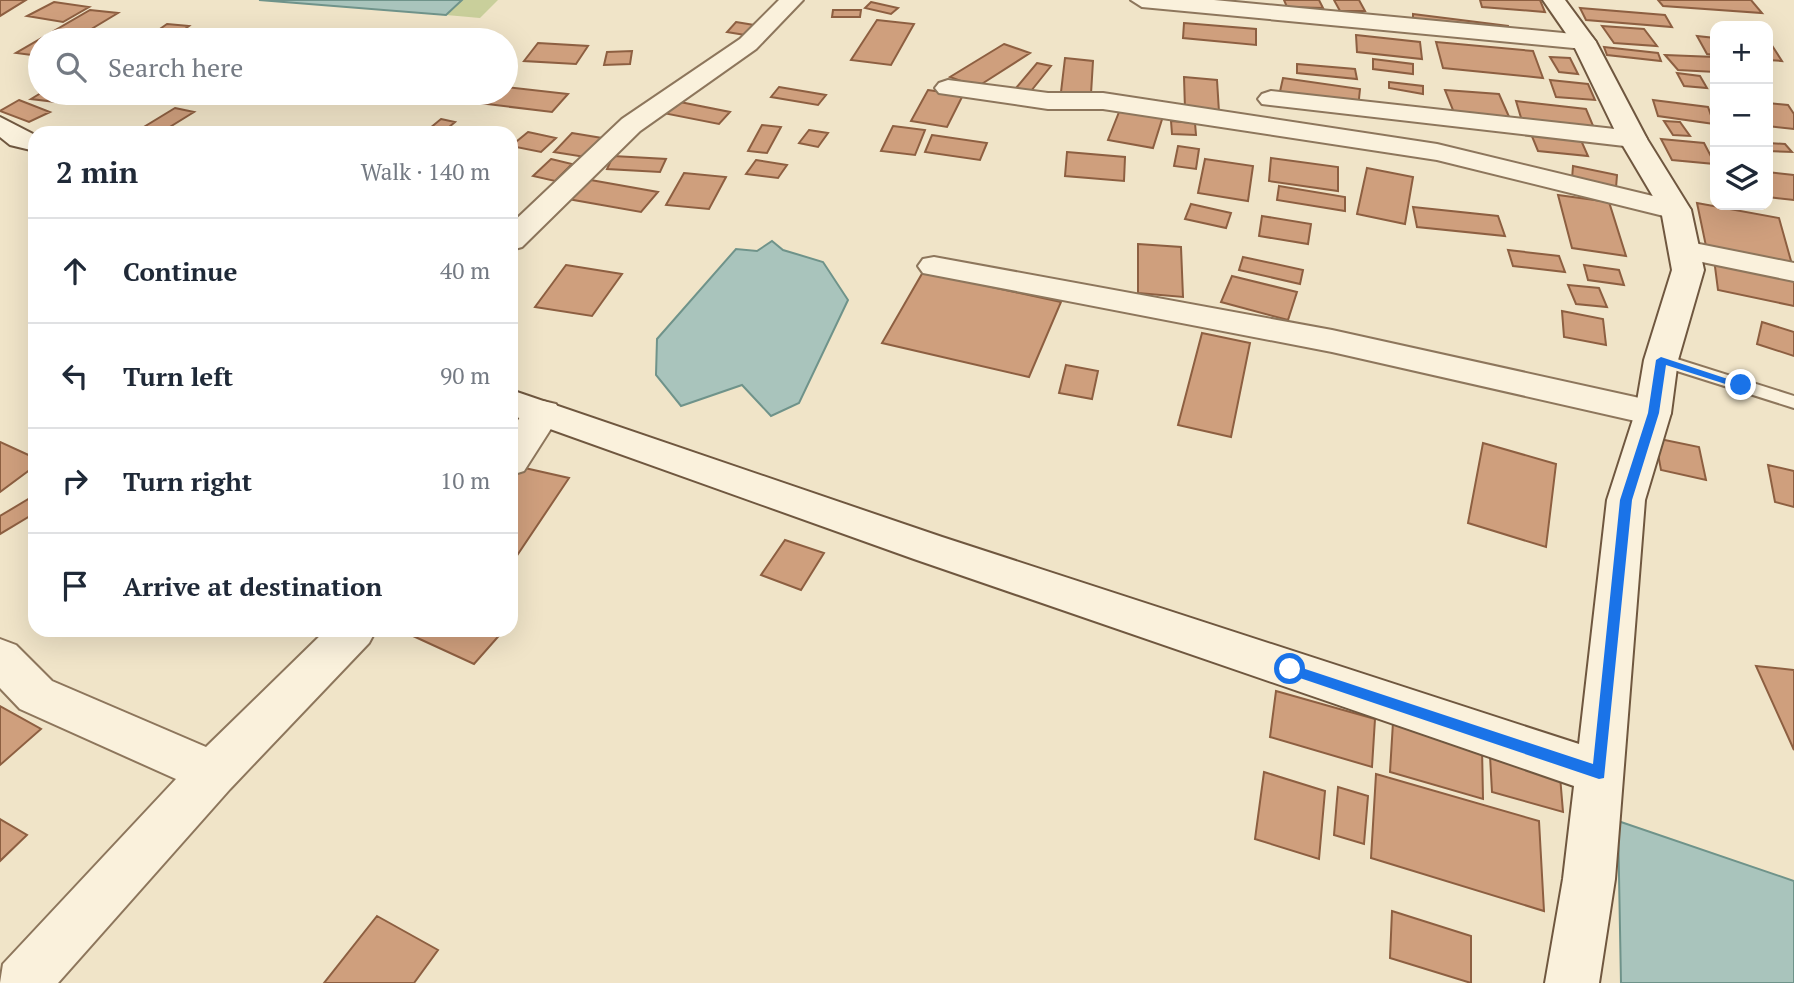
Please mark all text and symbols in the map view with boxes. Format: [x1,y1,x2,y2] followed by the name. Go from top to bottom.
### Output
[1710,21,1773,210] map controls
[1710,21,1773,84] button: +
[28,28,518,105] search box
[52,48,90,86] icon: search
[108,50,243,84] text: Search here
[1710,84,1773,147] button: −
[1710,147,1773,210] button: layers
[56,152,138,192] text: 2 min
[361,156,490,187] text: Walk · 140 m
[56,252,94,290] icon: ahead
[123,254,237,288] text: Continue
[440,255,490,286] text: 40 m
[56,357,94,395] icon: left
[123,359,233,393] text: Turn left
[440,360,490,391] text: 90 m
[1725,369,1756,400] route end
[56,462,94,500] icon: right
[123,464,252,498] text: Turn right
[440,465,490,496] text: 10 m
[56,567,94,605] icon: arrive
[123,569,382,603] text: Arrive at destination
[1274,653,1305,684] route start

